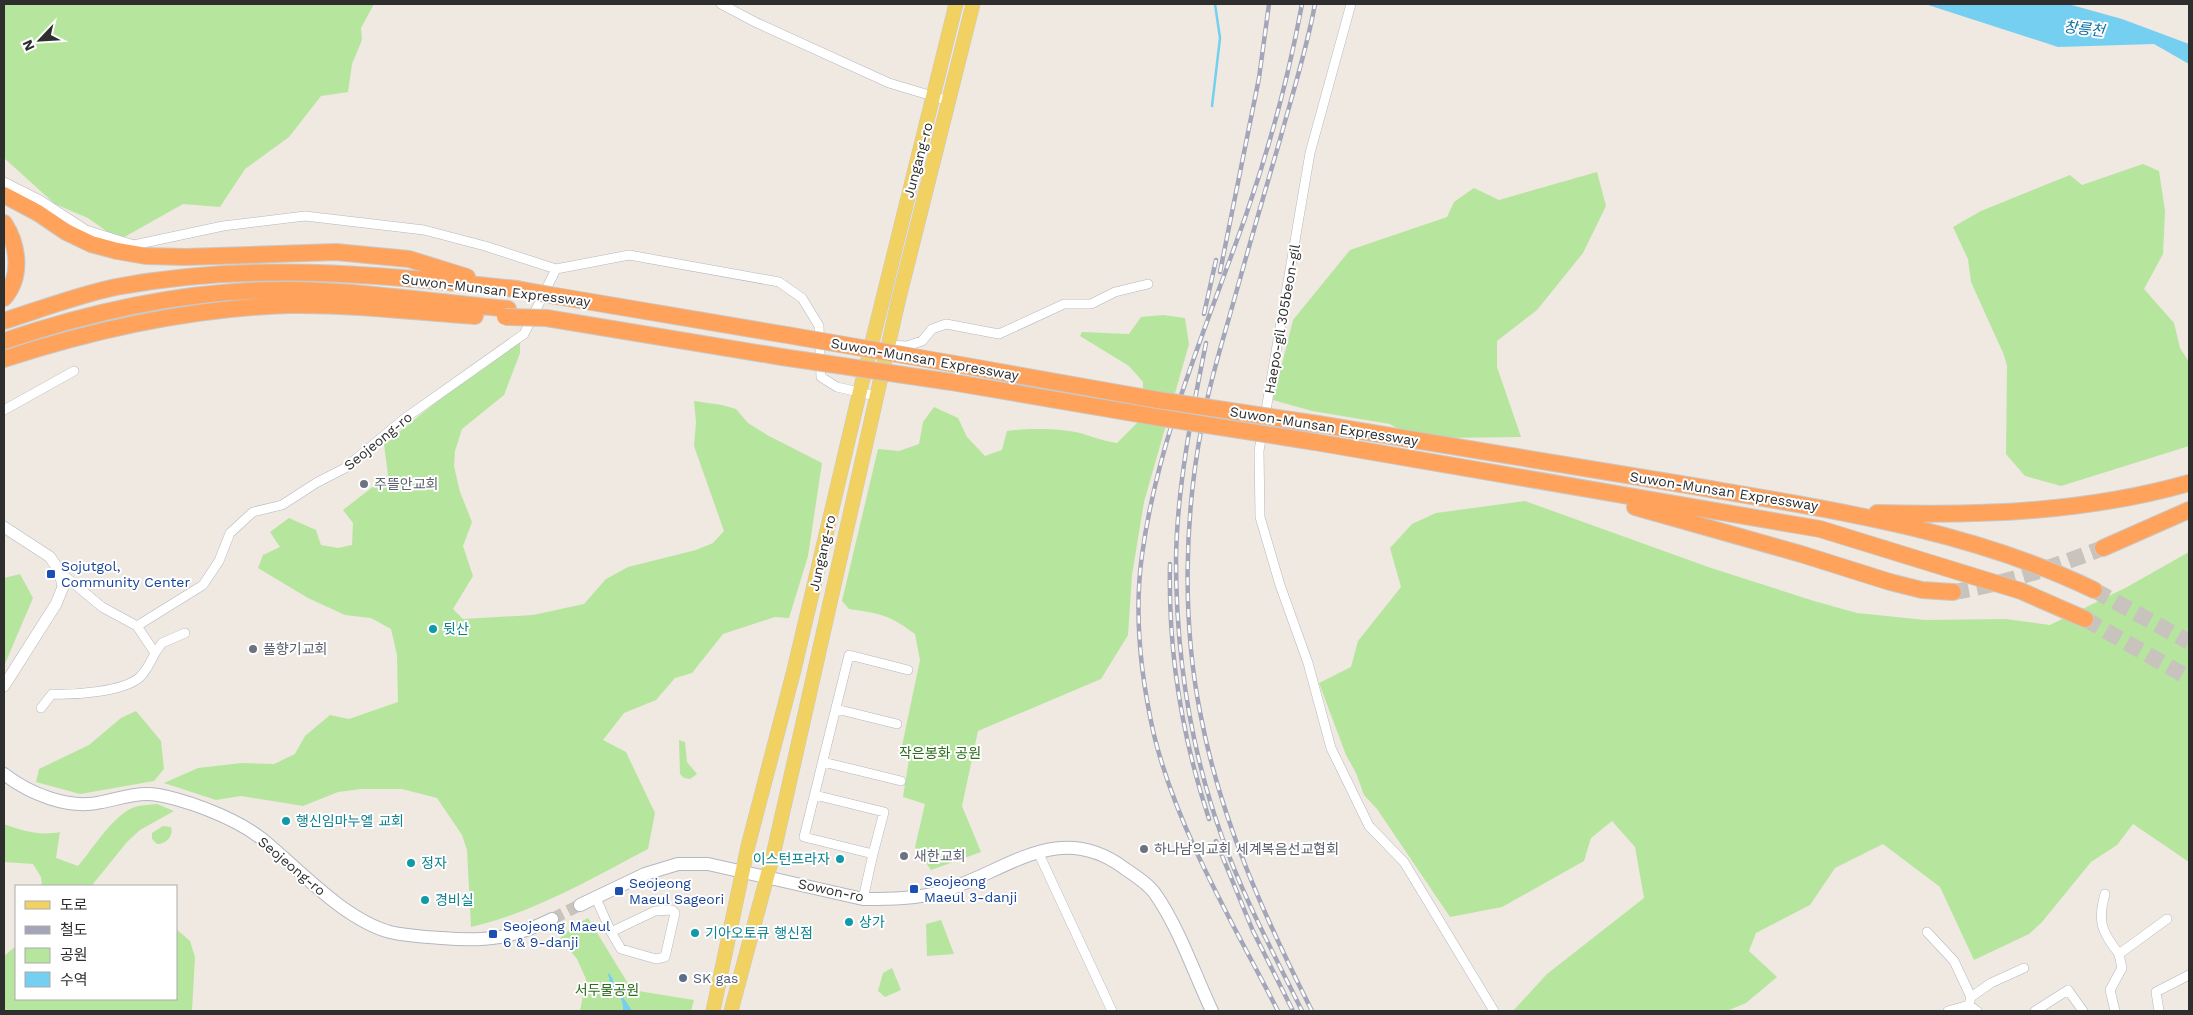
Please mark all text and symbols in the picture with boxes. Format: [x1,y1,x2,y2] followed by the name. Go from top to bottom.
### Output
[15,15,65,65] north arrow
[2062,18,2108,40] water label: 창릉천
[19,37,38,54] text: N
[900,120,936,200] street label: Jungang-ro
[1261,242,1303,395] street label: Haepo-gil 305beon-gil
[400,270,592,310] street label: Suwon-Munsan Expressway
[830,335,1021,384] street label: Suwon-Munsan Expressway
[1229,403,1420,449] street label: Suwon-Munsan Expressway
[341,409,415,473] street label: Seojeong-ro
[1629,468,1820,514] street label: Suwon-Munsan Expressway
[374,476,438,492] place label: 주뜰안교회
[358,478,370,490] marker: 주뜰안교회
[805,513,839,593] street label: Jungang-ro
[61,558,190,590] place label: Sojutgol, Community Center
[45,568,57,580] marker: Sojutgol, Community Center
[443,621,469,637] place label: 뒷산
[427,623,439,635] marker: 뒷산
[263,641,327,657] place label: 풀향기교회
[247,643,259,655] marker: 풀향기교회
[899,745,981,761] park label: 작은봉화 공원
[296,813,404,829] place label: 행신임마누엘 교회
[280,815,292,827] marker: 행신임마누엘 교회
[255,833,329,899] street label: Seojeong-ro
[1154,841,1339,857] place label: 하나남의교회 세계복음선교협회
[1138,843,1150,855] marker: 하나남의교회 세계복음선교협회
[914,848,966,864] place label: 새한교회
[898,850,910,862] marker: 새한교회
[753,851,830,867] place label: 이스턴프라자
[834,853,846,865] marker: 이스턴프라자
[421,855,447,871] place label: 정자
[405,857,417,869] marker: 정자
[924,873,1017,905] place label: Seojeong Maeul 3-danji
[629,875,724,907] place label: Seojeong Maeul Sageori
[797,875,865,905] street label: Sowon-ro
[908,883,920,895] marker: Seojeong Maeul 3-danji
[15,885,178,1000] legend
[613,885,625,897] marker: Seojeong Maeul Sageori
[435,892,474,908] place label: 경비실
[419,894,431,906] marker: 경비실
[60,896,88,914] text: 도로
[859,914,885,930] place label: 상가
[843,916,855,928] marker: 상가
[503,918,611,950] place label: Seojeong Maeul 6 & 9-danji
[60,921,88,939] text: 철도
[705,925,813,941] place label: 기아오토큐 행신점
[689,927,701,939] marker: 기아오토큐 행신점
[487,928,499,940] marker: Seojeong Maeul 6 & 9-danji
[60,946,88,964] text: 공원
[693,970,739,986] place label: SK gas
[60,971,88,989] text: 수역
[677,972,689,984] marker: SK gas
[575,982,639,998] park label: 서두물공원

